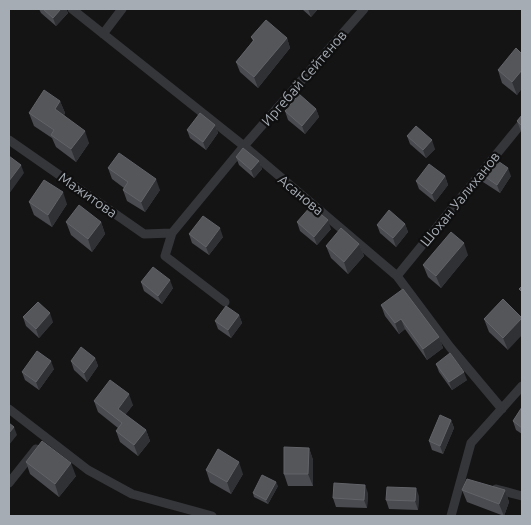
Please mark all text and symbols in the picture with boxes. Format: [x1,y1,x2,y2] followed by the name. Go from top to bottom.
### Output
[258,27,350,129] street label: Иргебай Сейтенов
[417,149,503,249] street label: Шохан Уалиханов
[56,169,120,221] street label: Мажитова
[275,171,327,219] street label: Асанова

